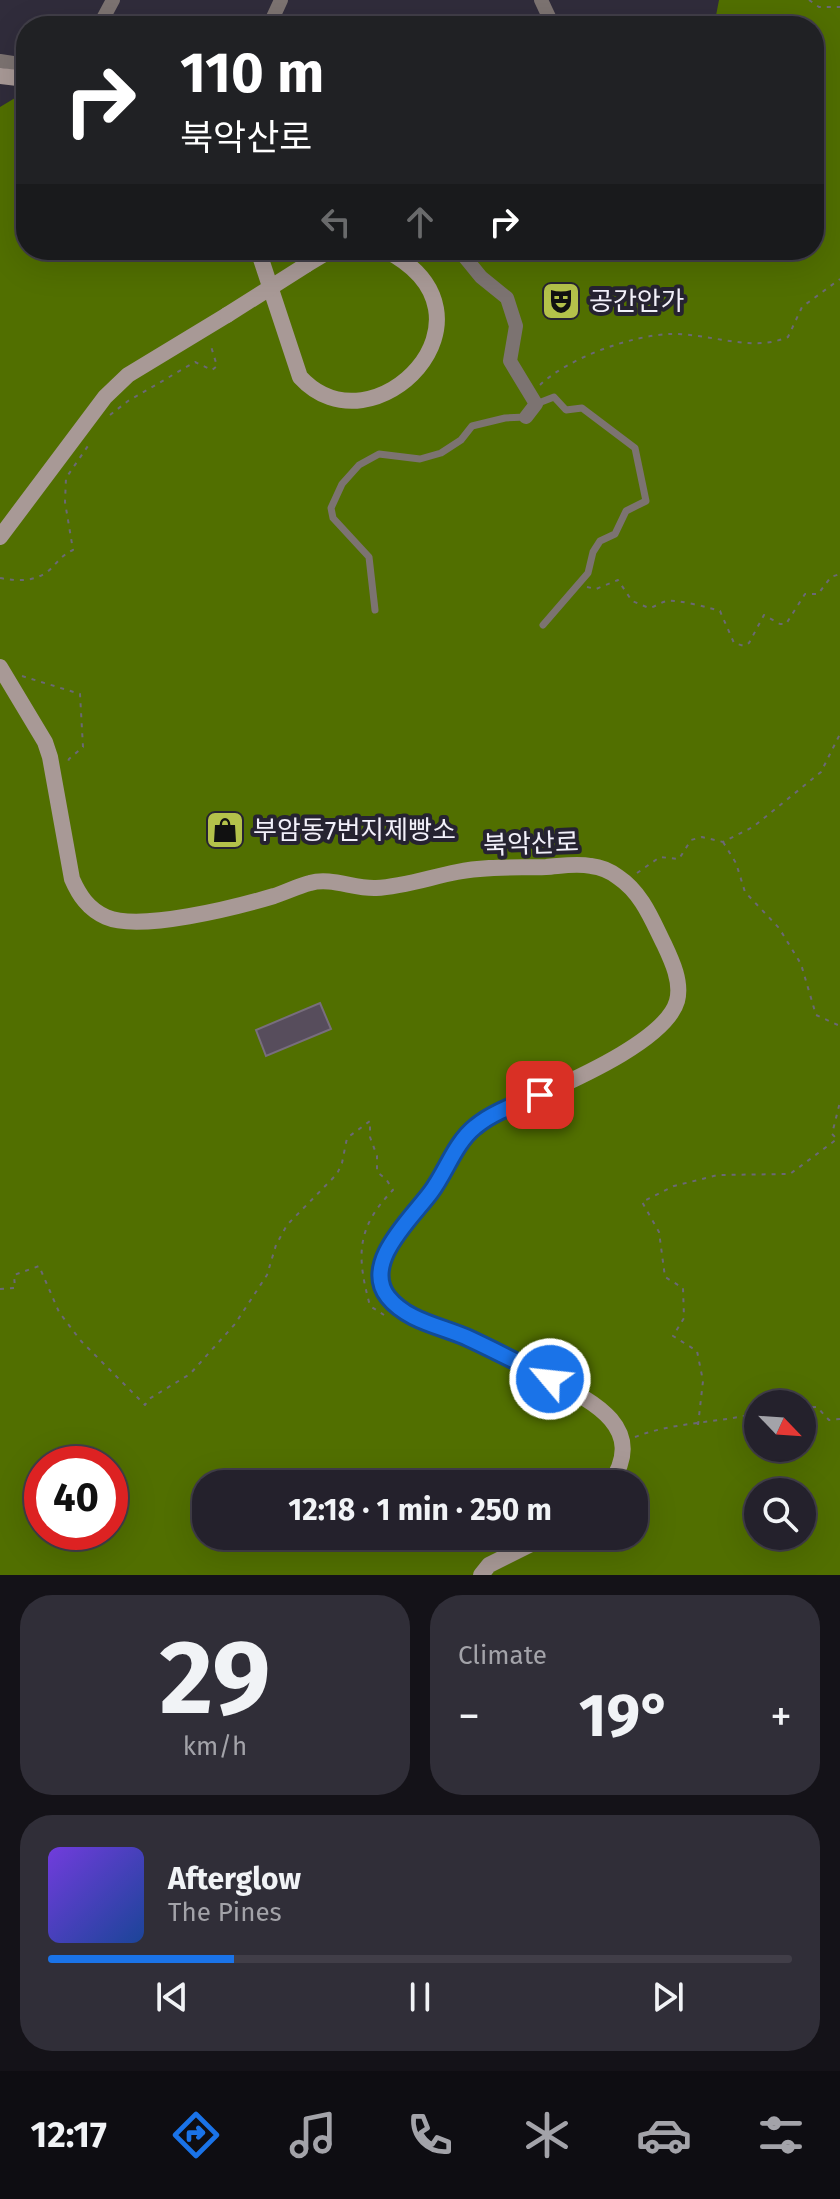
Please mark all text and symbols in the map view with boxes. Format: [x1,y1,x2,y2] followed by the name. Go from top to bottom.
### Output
[180,40,324,107] text: 110 m
[48,48,152,152] icon: right
[180,116,312,160] text: 북악산로
[314,200,358,244] icon: left
[398,200,442,244] icon: ahead
[482,200,526,244] icon: right
[540,280,582,322] theatre icon: 공간안가
[589,286,685,317] place label: 공간안가
[204,809,246,851] shop icon: 부암동7번지제빵소
[253,815,456,846] place label: 부암동7번지제빵소
[483,827,579,861] street label: 북악산로
[506,1061,574,1129] pin
[518,1073,562,1117] icon: arrive
[508,1337,592,1421] position arrow
[744,1390,816,1462] north arrow
[744,1390,816,1550] map controls
[24,1446,128,1550] speed limit sign: 40
[744,1478,816,1550] button: search
[288,1492,552,1528] text: 12:18 · 1 min · 250 m
[160,1616,270,1741] text: 29
[458,1640,547,1671] text: Climate
[579,1680,671,1752] text: 19°
[458,1690,480,1743] text: −
[770,1690,792,1743] text: +
[183,1731,247,1762] text: km/h
[168,1861,301,1897] text: Afterglow
[168,1897,282,1928] text: The Pines
[150,1975,194,2019] icon: previous
[398,1975,442,2019] icon: pause
[646,1975,690,2019] icon: next
[168,2107,224,2163] icon: directions
[285,2107,341,2163] icon: music
[402,2107,458,2163] icon: phone
[519,2107,575,2163] icon: climate
[636,2107,692,2163] icon: car
[753,2107,809,2163] icon: filters
[31,2113,107,2157] text: 12:17

